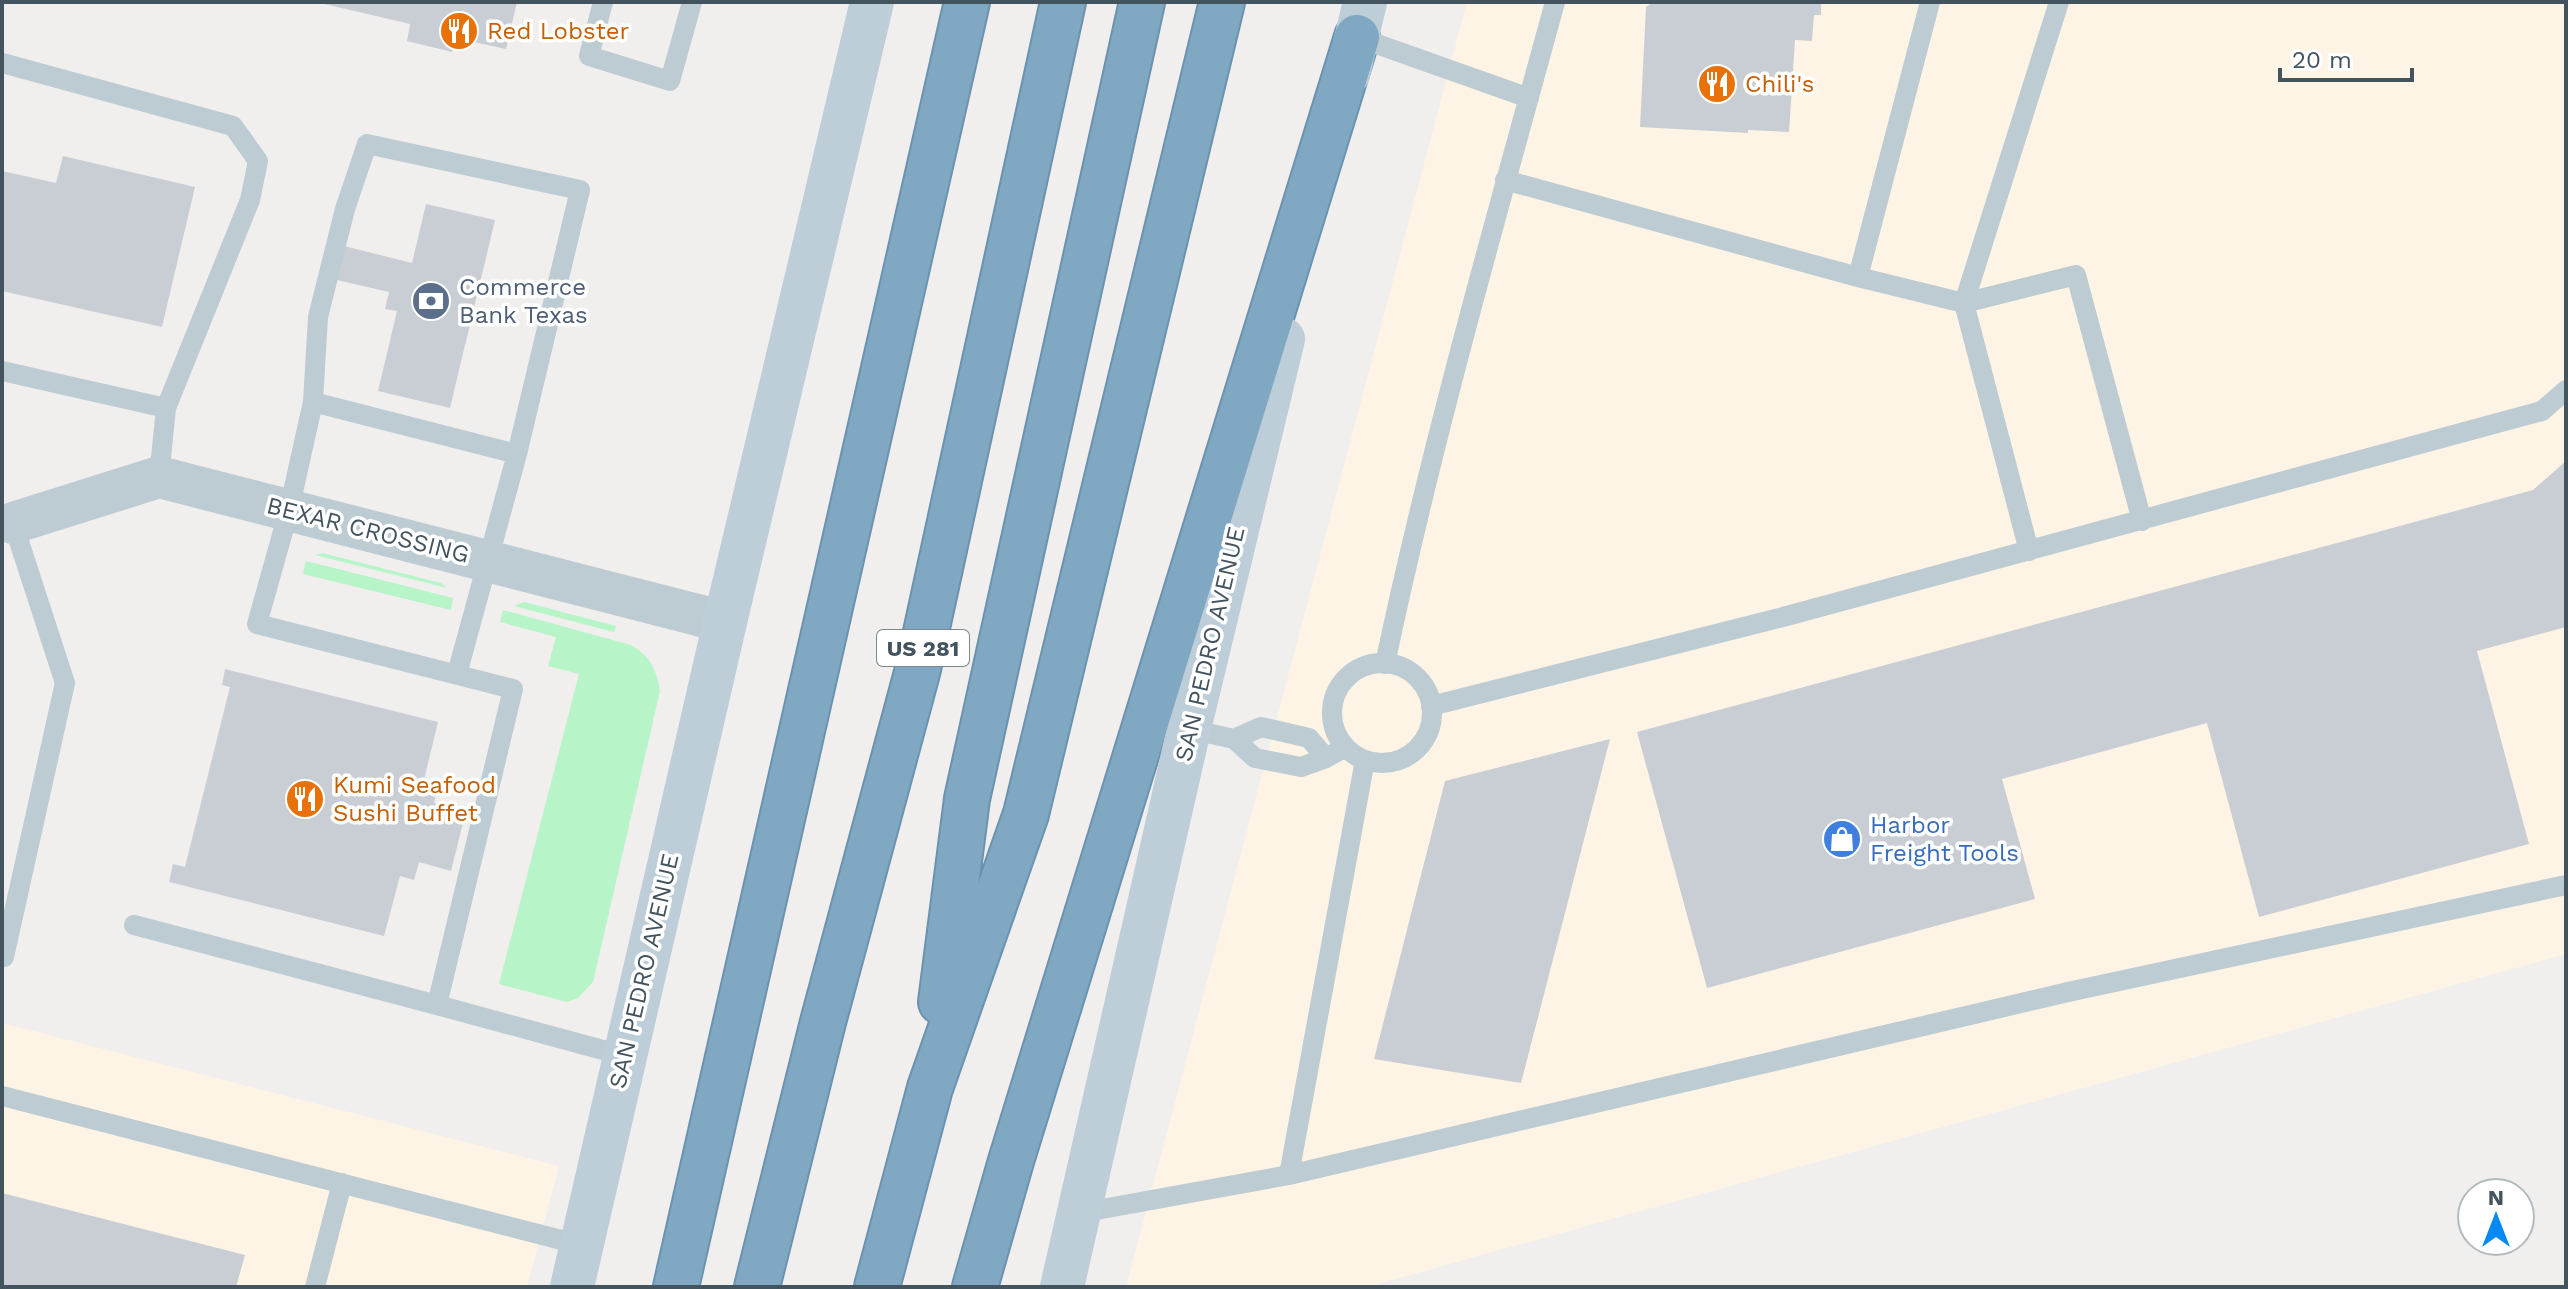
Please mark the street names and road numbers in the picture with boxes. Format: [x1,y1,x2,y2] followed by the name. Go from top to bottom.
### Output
[264,491,472,569] street label: BEXAR CROSSING
[1169,524,1251,764] street label: SAN PEDRO AVENUE
[877,630,969,666] road number: US 281
[603,851,685,1091] street label: SAN PEDRO AVENUE

